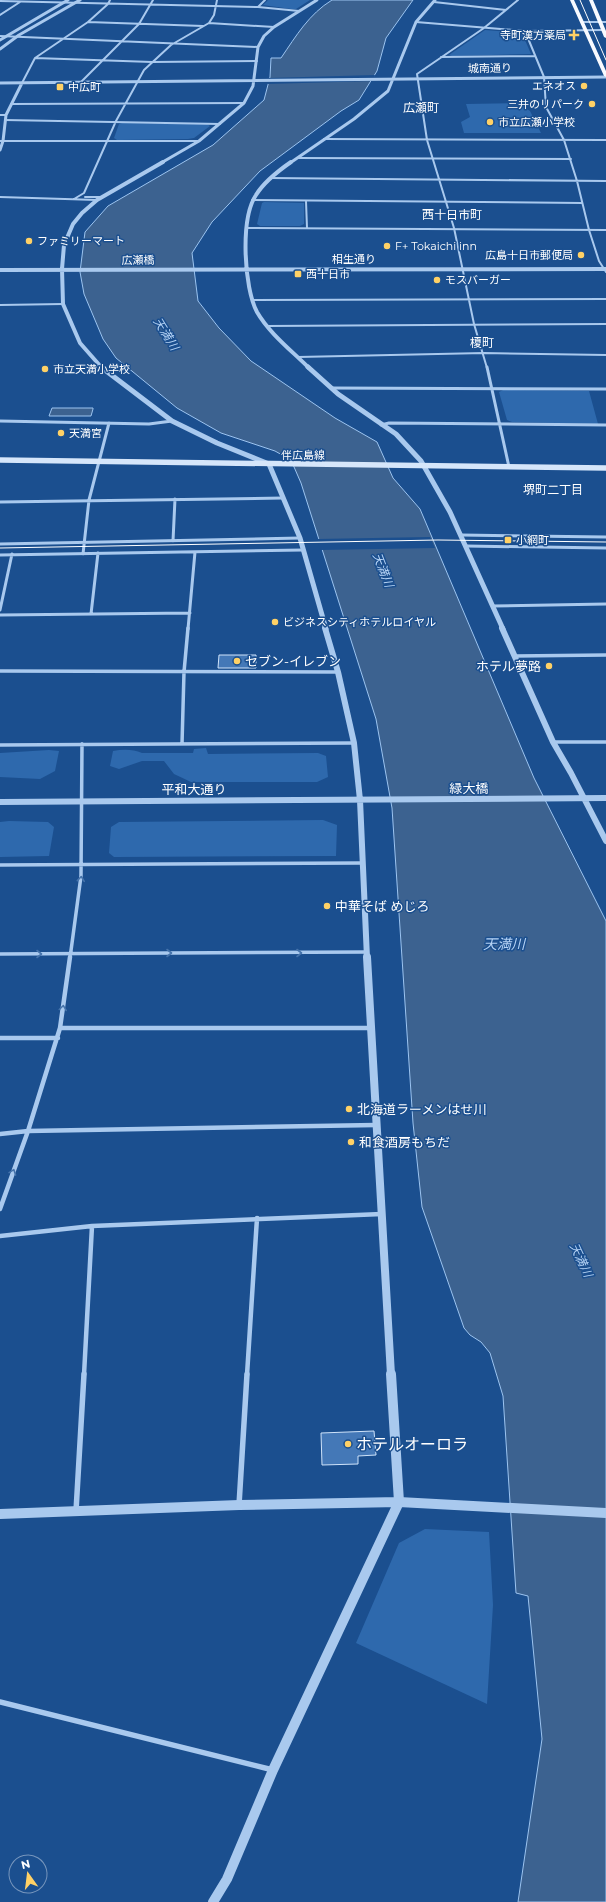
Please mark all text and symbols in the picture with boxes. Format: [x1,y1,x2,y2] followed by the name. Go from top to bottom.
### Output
[500,28,566,42] place label: 寺町漢方薬局
[569,30,579,40] marker: 寺町漢方薬局
[468,61,512,75] street label: 城南通り
[532,79,576,93] place label: エネオス
[68,80,101,94] place label: 中広町
[579,81,589,91] marker: エネオス
[55,82,65,92] marker: 中広町
[507,97,584,111] place label: 三井のリパーク
[587,99,597,109] marker: 三井のリパーク
[403,100,439,115] district label: 広瀬町
[498,115,575,129] place label: 市立広瀬小学校
[485,117,495,127] marker: 市立広瀬小学校
[422,207,482,222] district label: 西十日市町
[37,234,125,248] place label: ファミリーマート
[24,236,34,246] marker: ファミリーマート
[395,239,477,253] place label: F+ Tokaichi inn
[382,241,392,251] marker: F+ Tokaichi inn
[485,248,573,262] place label: 広島十日市郵便局
[576,250,586,260] marker: 広島十日市郵便局
[332,252,376,266] street label: 相生通り
[121,253,155,267] street label: 広瀬橋
[306,267,350,281] place label: 西十日市
[293,269,303,279] marker: 西十日市
[445,273,511,287] place label: モスバーガー
[432,275,442,285] marker: モスバーガー
[151,314,183,355] water label: 天満川
[470,335,494,350] district label: 榎町
[53,362,130,376] place label: 市立天満小学校
[40,364,50,374] marker: 市立天満小学校
[69,426,102,440] place label: 天満宮
[56,428,66,438] marker: 天満宮
[281,448,325,462] street label: 伴広島線
[523,482,583,497] district label: 堺町二丁目
[516,533,549,547] place label: 小網町
[503,535,513,545] marker: 小網町
[370,550,398,591] water label: 天満川
[283,615,436,629] place label: ビジネスシティホテルロイヤル
[270,617,280,627] marker: ビジネスシティホテルロイヤル
[245,653,341,669] place label: セブン-イレブン
[232,656,242,666] marker: セブン-イレブン
[476,658,541,674] place label: ホテル夢路
[544,661,554,671] marker: ホテル夢路
[449,780,489,796] street label: 緑大橋
[161,781,227,797] street label: 平和大通り
[76,876,85,882] one-way arrow
[335,898,429,914] place label: 中華そば めじろ
[322,901,332,911] marker: 中華そば めじろ
[483,935,527,953] water label: 天満川
[296,948,302,957] one-way arrow
[166,949,172,957] one-way arrow
[36,950,42,958] one-way arrow
[58,1005,67,1011] one-way arrow
[357,1101,486,1117] place label: 北海道ラーメンはせ川
[344,1104,354,1114] marker: 北海道ラーメンはせ川
[359,1134,450,1150] place label: 和食酒房もちだ
[346,1137,356,1147] marker: 和食酒房もちだ
[9,1169,17,1176] one-way arrow
[567,1240,597,1281] water label: 天満川
[356,1435,468,1454] place label: ホテルオーロラ
[343,1439,353,1449] marker: ホテルオーロラ
[8,1854,48,1894] north arrow
[20,1856,32,1872] text: N

